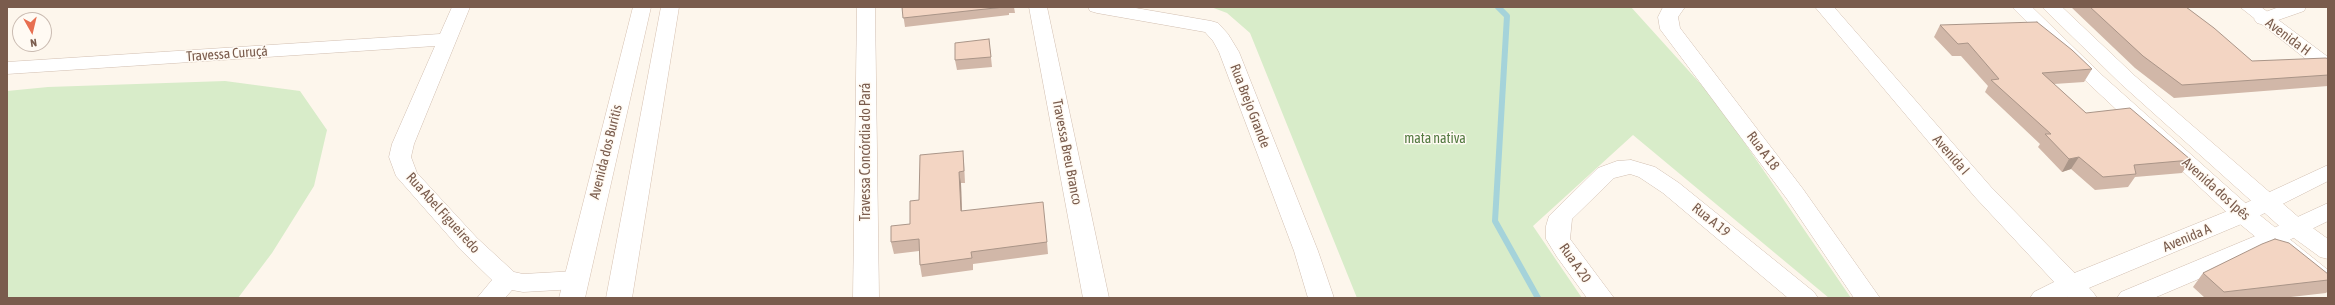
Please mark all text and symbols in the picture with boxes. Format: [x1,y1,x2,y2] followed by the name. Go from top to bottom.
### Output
[12,12,52,52] north arrow
[2262,15,2314,59] street label: Avenida H
[29,36,38,49] text: N
[186,43,268,65] street label: Travessa Curuçá
[1226,62,1274,150] street label: Rua Brejo Grande
[858,83,874,221] street label: Travessa Concórdia do Pará
[1049,98,1085,206] street label: Travessa Breu Branco
[586,103,626,201] street label: Avenida dos Buritis
[1743,128,1783,174] street label: Rua A 18
[1404,131,1466,147] park label: mata nativa
[1929,132,1973,178] street label: Avenida I
[2179,154,2253,224] street label: Avenida dos Ipês
[402,169,484,257] street label: Rua Abel Figueiredo
[1689,200,1733,240] street label: Rua A 19
[2160,220,2214,256] street label: Avenida A
[1555,240,1595,286] street label: Rua A 20

